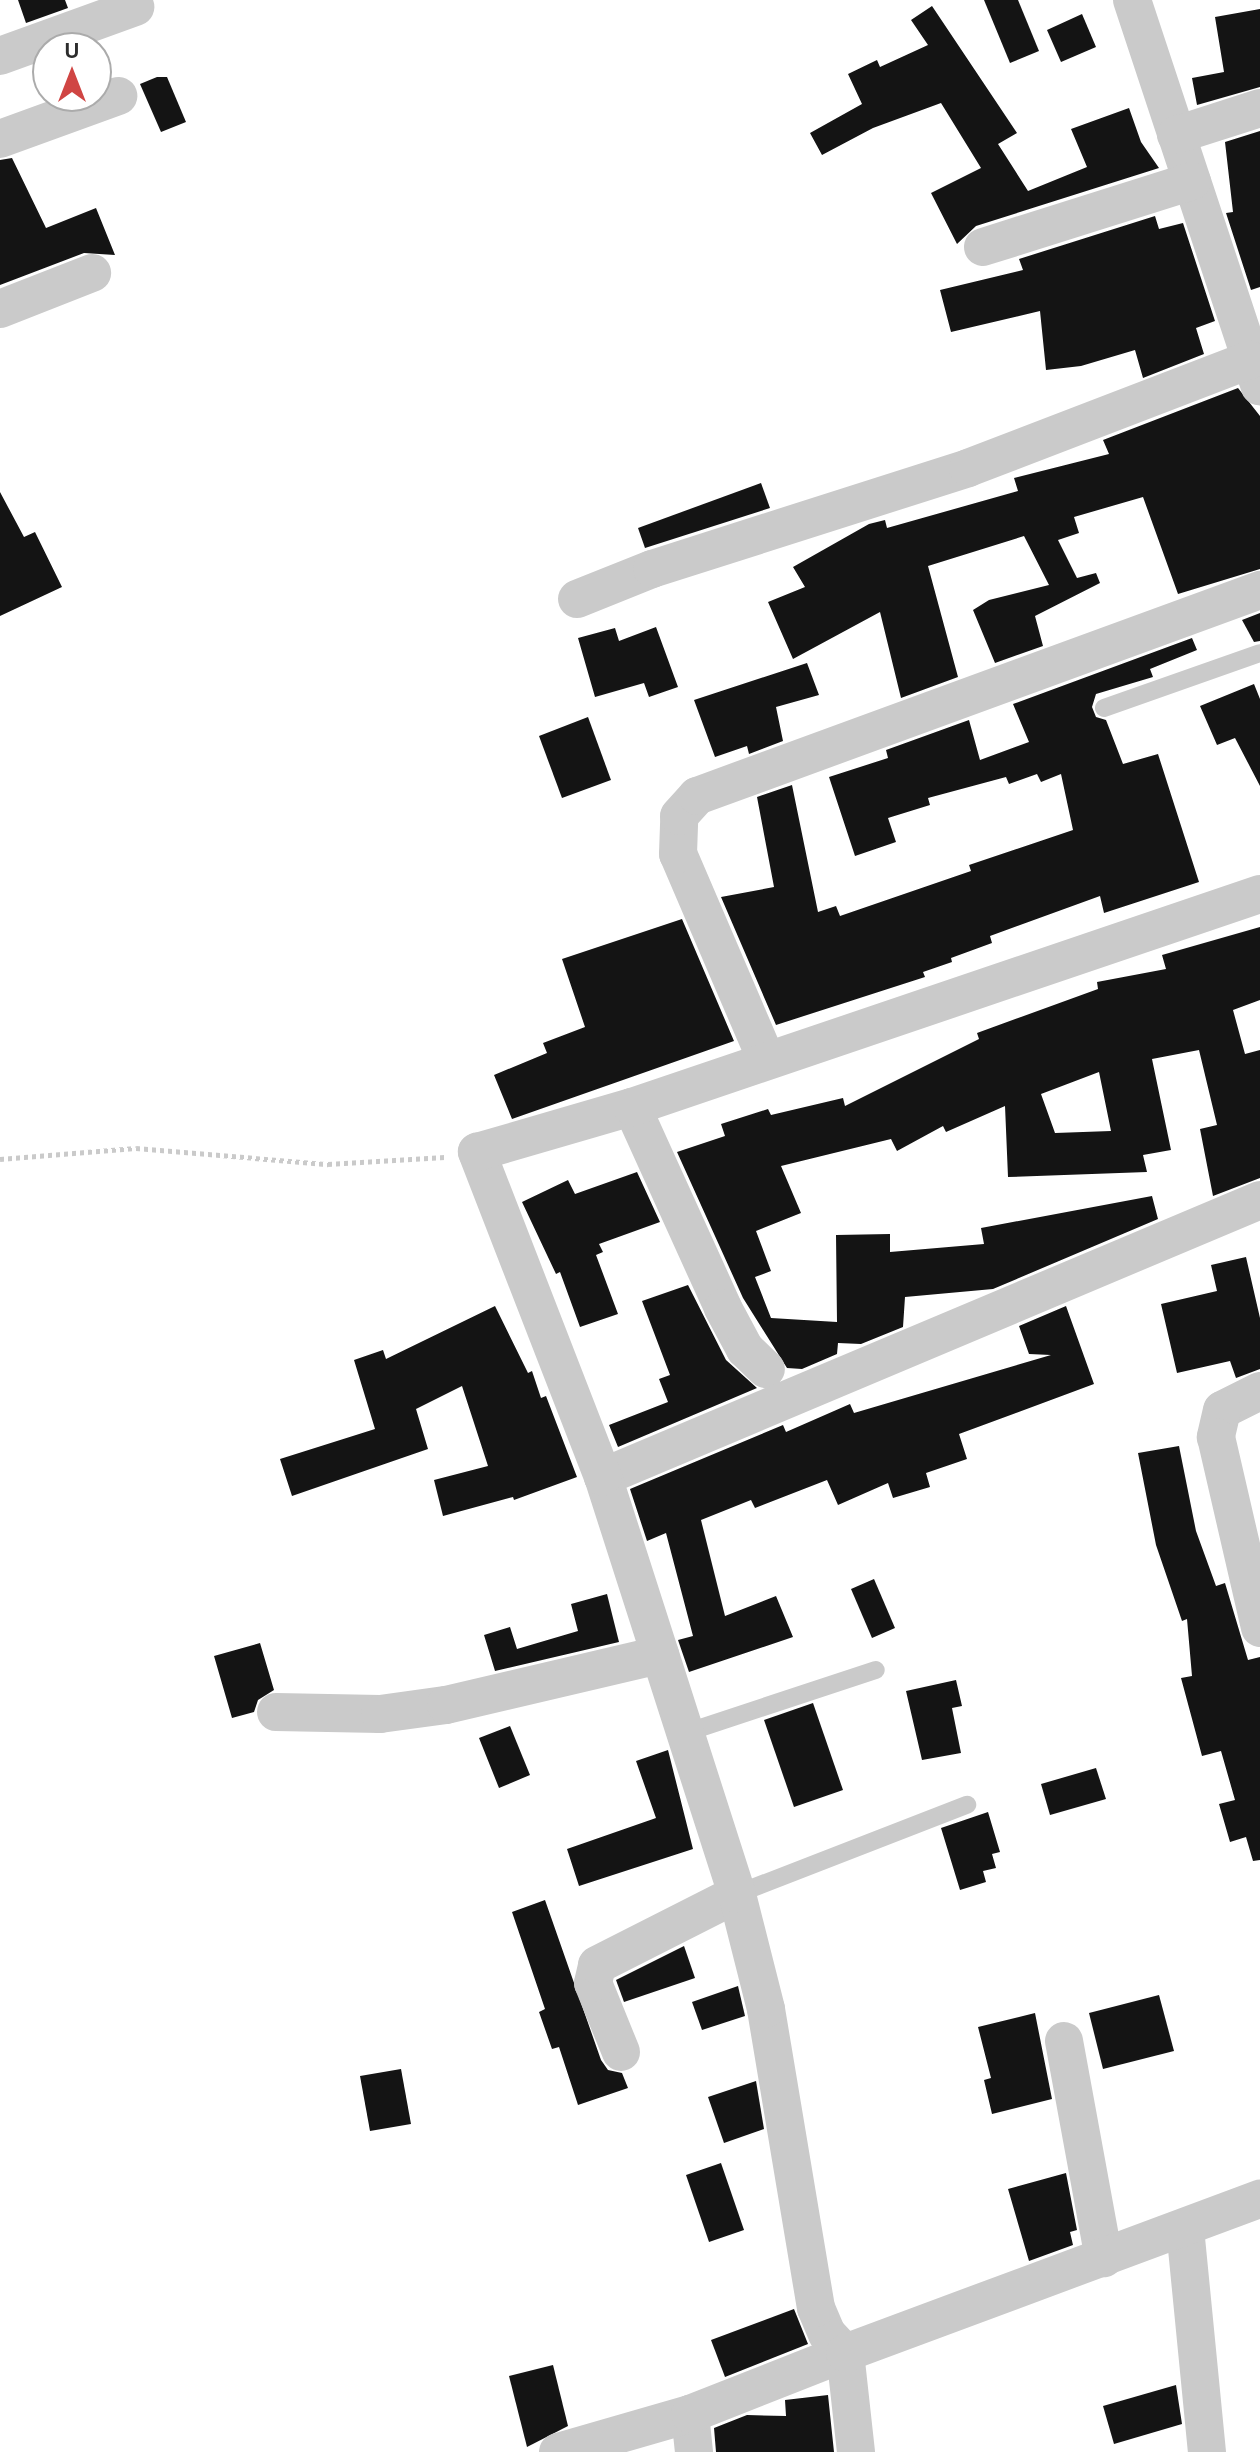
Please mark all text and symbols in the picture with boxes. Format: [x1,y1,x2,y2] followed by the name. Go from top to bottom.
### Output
[32,32,112,112] north arrow
[65,36,79,64] text: U

